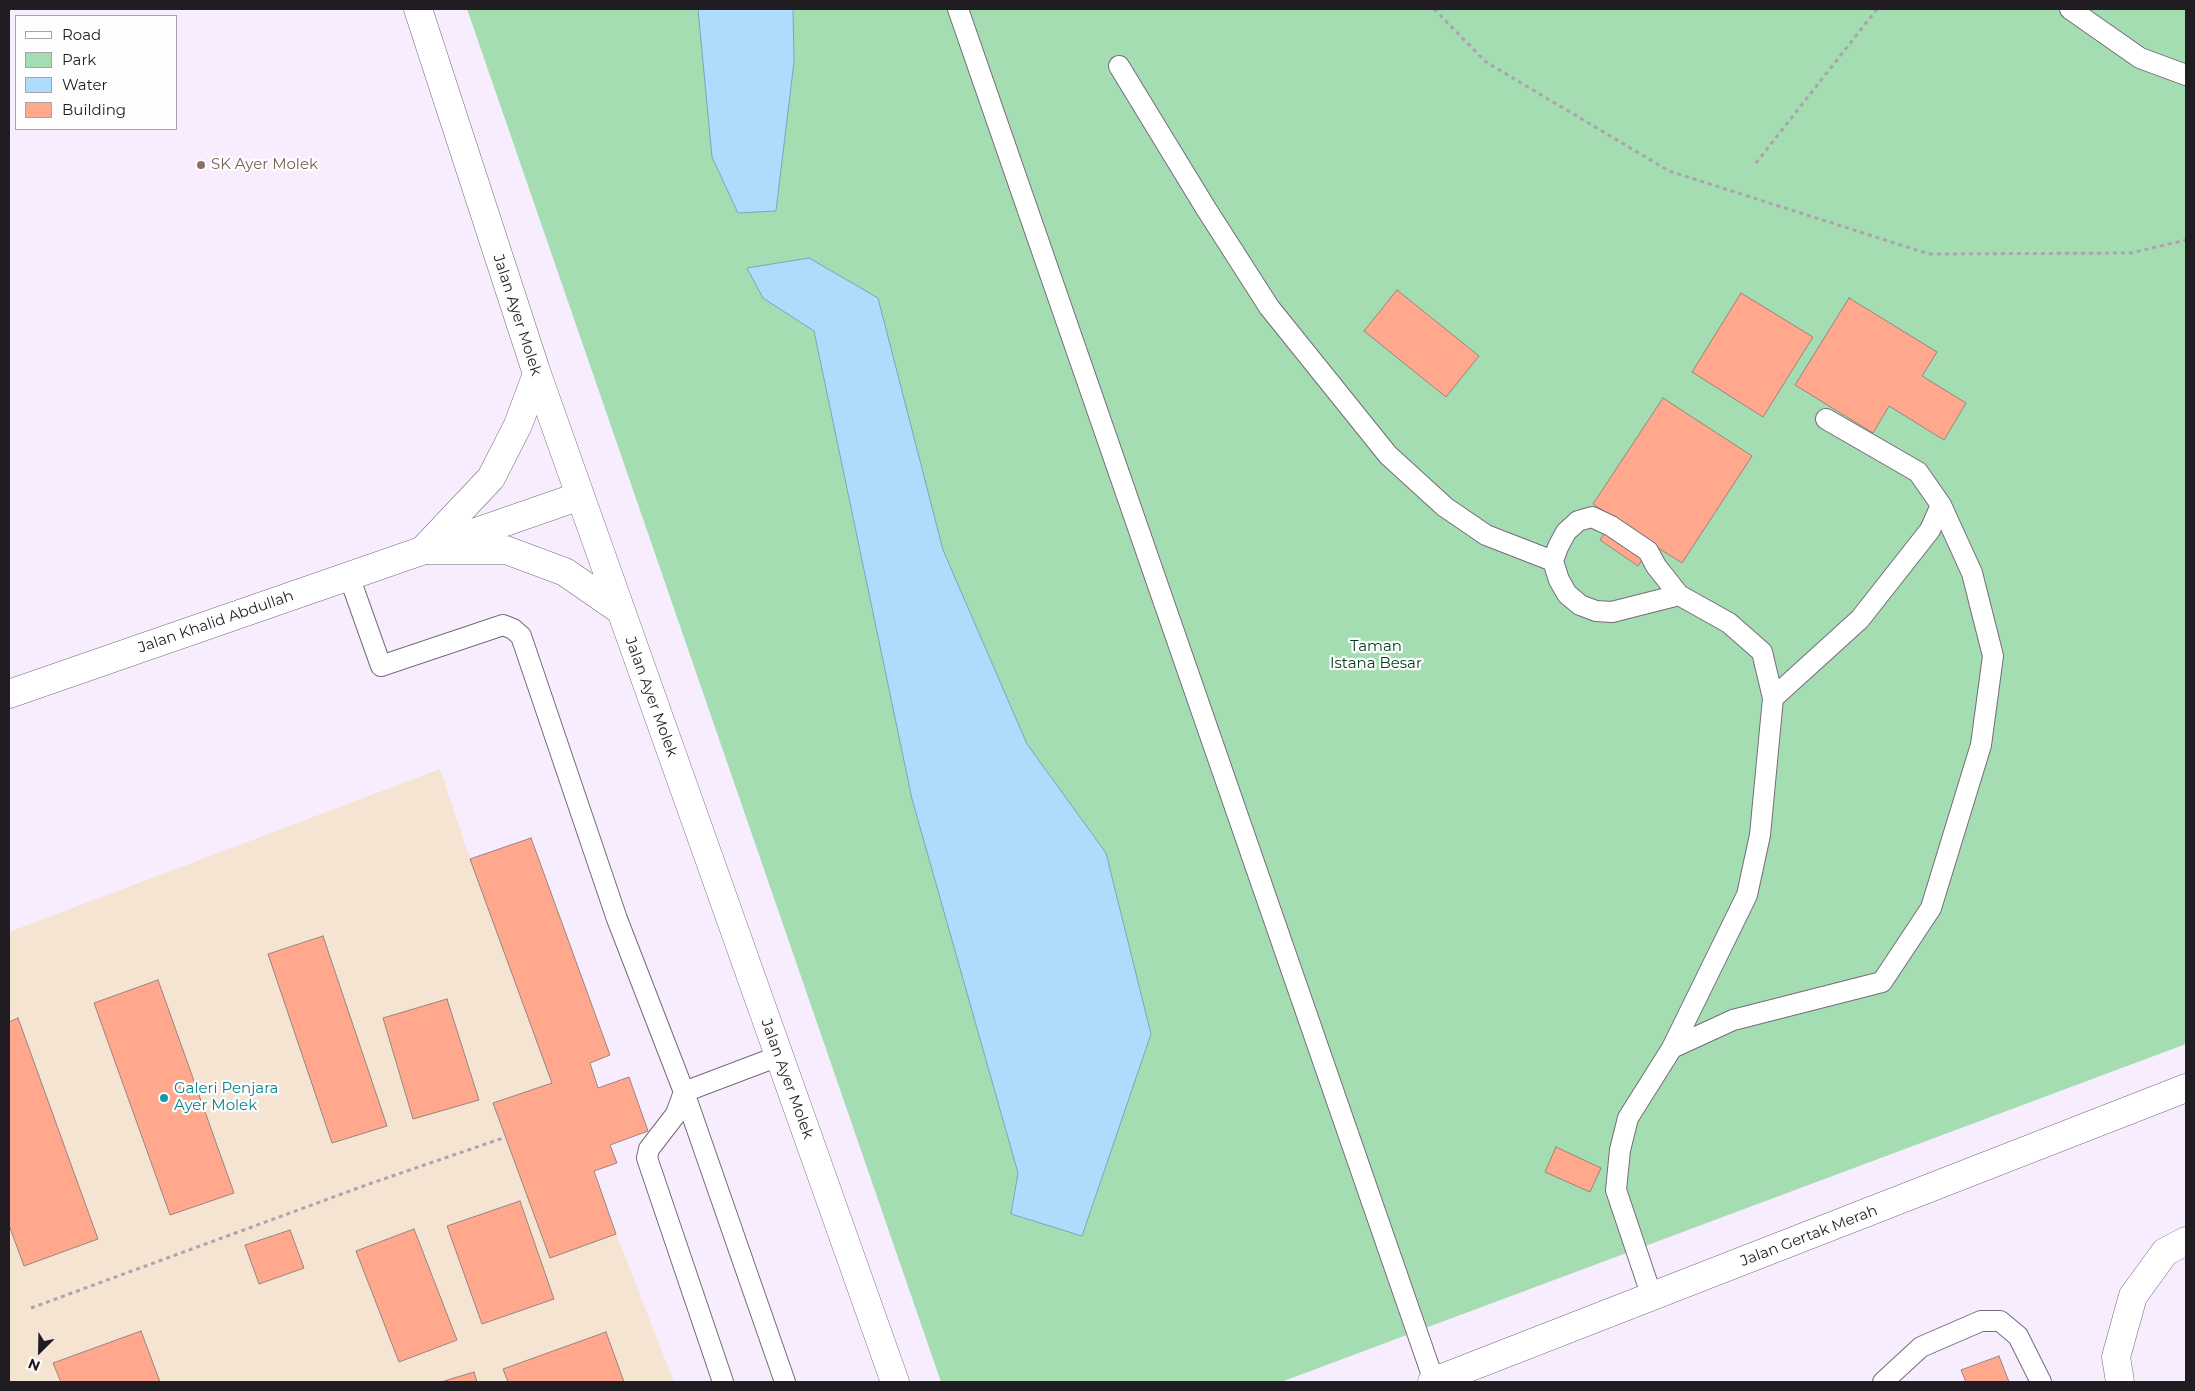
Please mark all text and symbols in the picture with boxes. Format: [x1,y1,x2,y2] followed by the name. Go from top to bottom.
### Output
[15,15,178,130] legend
[62,25,101,44] text: Road
[62,50,96,69] text: Park
[62,75,108,94] text: Water
[62,100,126,119] text: Building
[211,156,318,174] place label: SK Ayer Molek
[195,159,207,171] marker: SK Ayer Molek
[489,252,545,378] street label: Jalan Ayer Molek
[136,587,296,657] street label: Jalan Khalid Abdullah
[621,635,681,759] street label: Jalan Ayer Molek
[1330,638,1422,673] park label: Taman Istana Besar
[757,1017,817,1141] street label: Jalan Ayer Molek
[174,1080,278,1115] place label: Galeri Penjara Ayer Molek
[158,1092,170,1104] marker: Galeri Penjara Ayer Molek
[1738,1202,1880,1270] street label: Jalan Gertak Merah
[15,1326,65,1376] north arrow
[25,1354,43,1375] text: N

